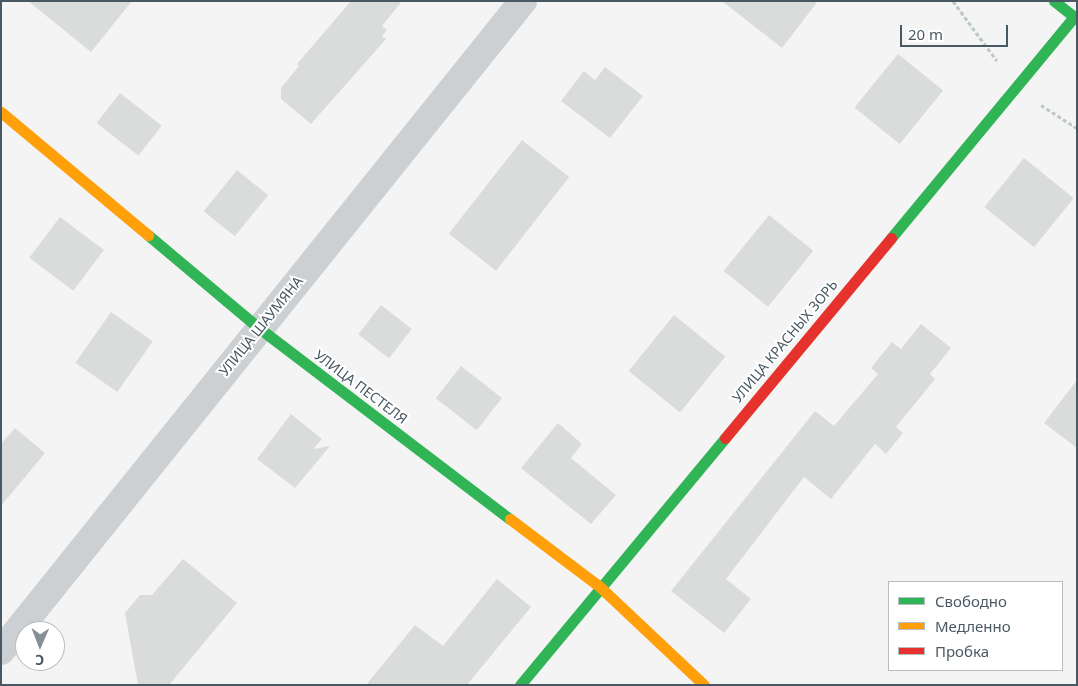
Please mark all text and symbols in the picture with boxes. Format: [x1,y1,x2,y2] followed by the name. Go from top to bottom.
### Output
[903,15,1010,47] scale bar
[908,24,943,44] text: 20 m
[216,273,306,379] street label: УЛИЦА ШАУМЯНА
[729,276,841,406] street label: УЛИЦА КРАСНЫХ ЗОРЬ
[311,347,411,427] street label: УЛИЦА ПЕСТЕЛЯ
[888,581,1063,671] legend
[935,591,1007,611] text: Свободно
[935,616,1011,636] text: Медленно
[15,621,65,671] north arrow
[935,641,989,661] text: Пробка
[35,651,44,670] text: С

